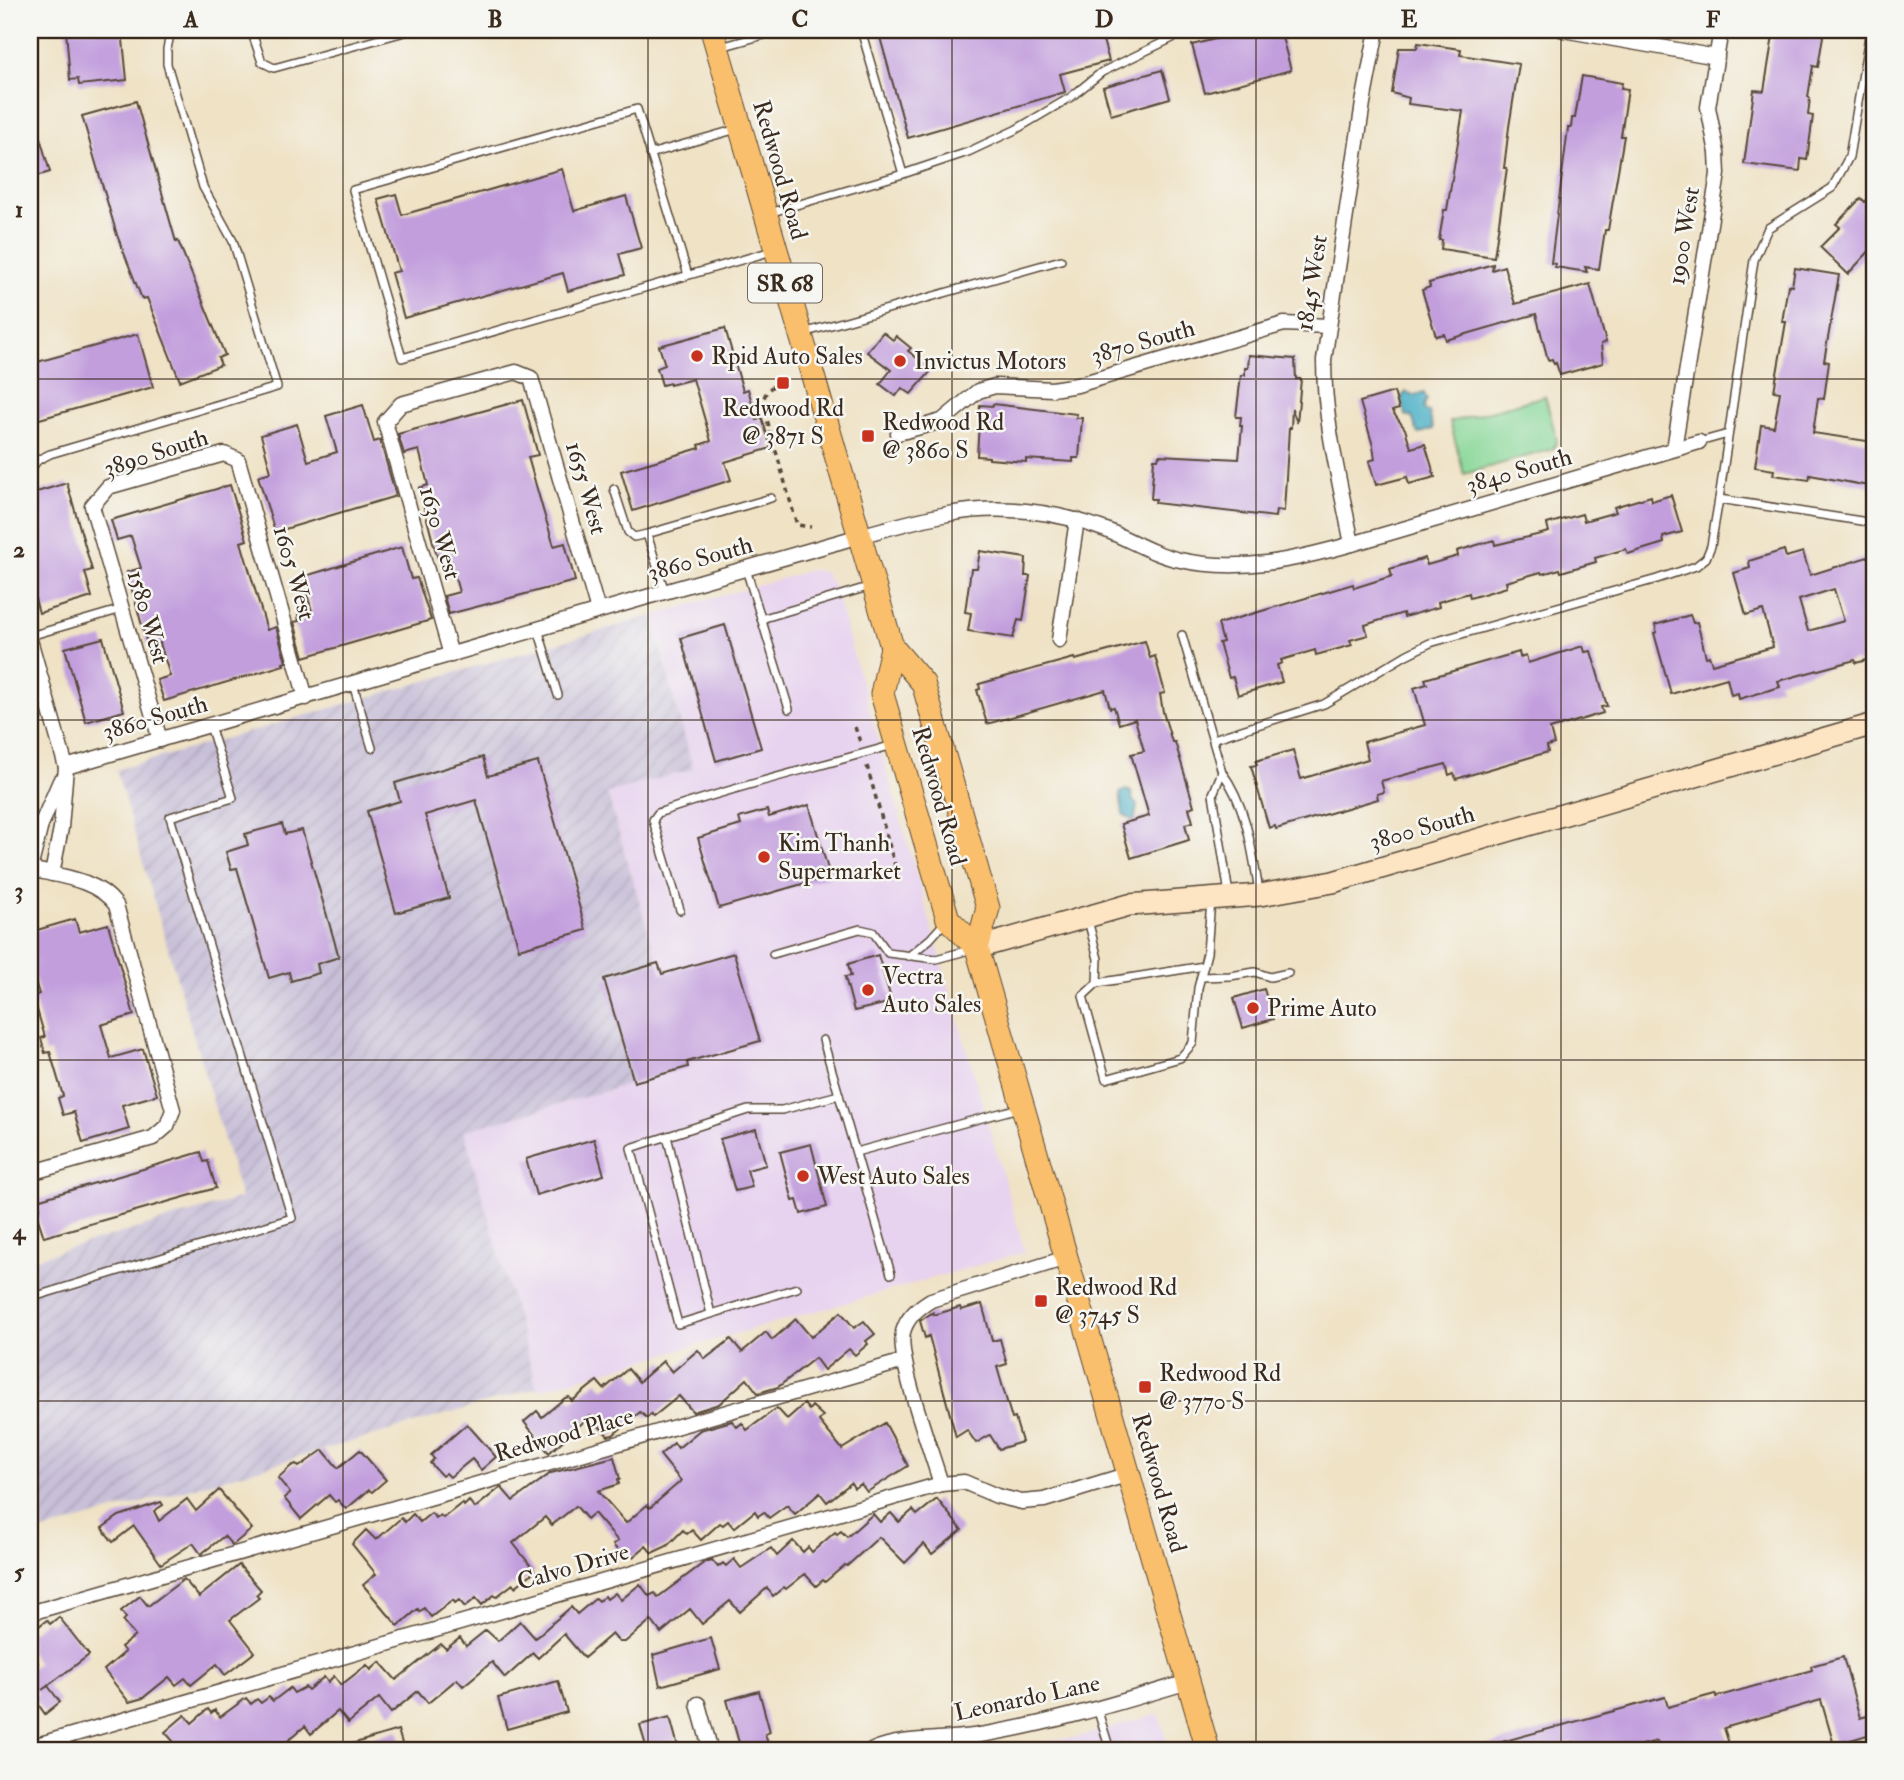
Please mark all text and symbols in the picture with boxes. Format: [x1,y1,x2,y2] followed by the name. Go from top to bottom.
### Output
[183,5,199,34] text: A
[487,5,503,34] text: B
[792,5,808,34] text: C
[1095,5,1113,34] text: D
[1401,5,1418,34] text: E
[1706,5,1721,34] text: F
[745,97,815,243] street label: Redwood Road
[1661,185,1707,287] street label: 1900 West
[15,195,23,224] text: 1
[1289,233,1335,333] street label: 1845 West
[748,264,822,302] road number: SR 68
[1088,312,1199,372] street label: 3870 South
[711,341,863,372] place label: Rpid Auto Sales
[914,346,1066,377] place label: Invictus Motors
[689,348,705,364] marker: Rpid Auto Sales
[892,353,908,369] marker: Invictus Motors
[775,375,791,391] marker: Redwood Rd @ 3871 S
[722,393,844,452] place label: Redwood Rd @ 3871 S
[882,407,1004,466] place label: Redwood Rd @ 3860 S
[100,421,212,484] street label: 3890 South
[860,428,876,444] marker: Redwood Rd @ 3860 S
[558,438,614,538] street label: 1655 West
[1463,441,1576,501] street label: 3840 South
[412,483,468,583] street label: 1630 West
[266,522,322,624] street label: 1605 West
[644,529,756,589] street label: 3860 South
[13,535,25,564] text: 2
[120,567,176,668] street label: 1580 West
[99,688,211,748] street label: 3860 South
[904,723,974,869] street label: Redwood Road
[1366,798,1478,858] street label: 3800 South
[778,828,901,887] place label: Kim Thanh Supermarket
[756,849,772,865] marker: Kim Thanh Supermarket
[15,876,23,905] text: 3
[881,961,981,1020] place label: Vectra Auto Sales
[860,982,876,998] marker: Vectra Auto Sales
[1267,993,1377,1024] place label: Prime Auto
[1245,1000,1261,1016] marker: Prime Auto
[816,1161,970,1192] place label: West Auto Sales
[795,1168,811,1184] marker: West Auto Sales
[12,1217,27,1246] text: 4
[1055,1272,1177,1331] place label: Redwood Rd @ 3745 S
[1033,1293,1049,1309] marker: Redwood Rd @ 3745 S
[1159,1358,1281,1417] place label: Redwood Rd @ 3770 S
[1137,1379,1153,1395] marker: Redwood Rd @ 3770 S
[491,1400,637,1470] street label: Redwood Place
[1124,1410,1194,1556] street label: Redwood Road
[513,1536,633,1598] street label: Calvo Drive
[14,1557,25,1586] text: 5
[951,1667,1103,1729] street label: Leonardo Lane

